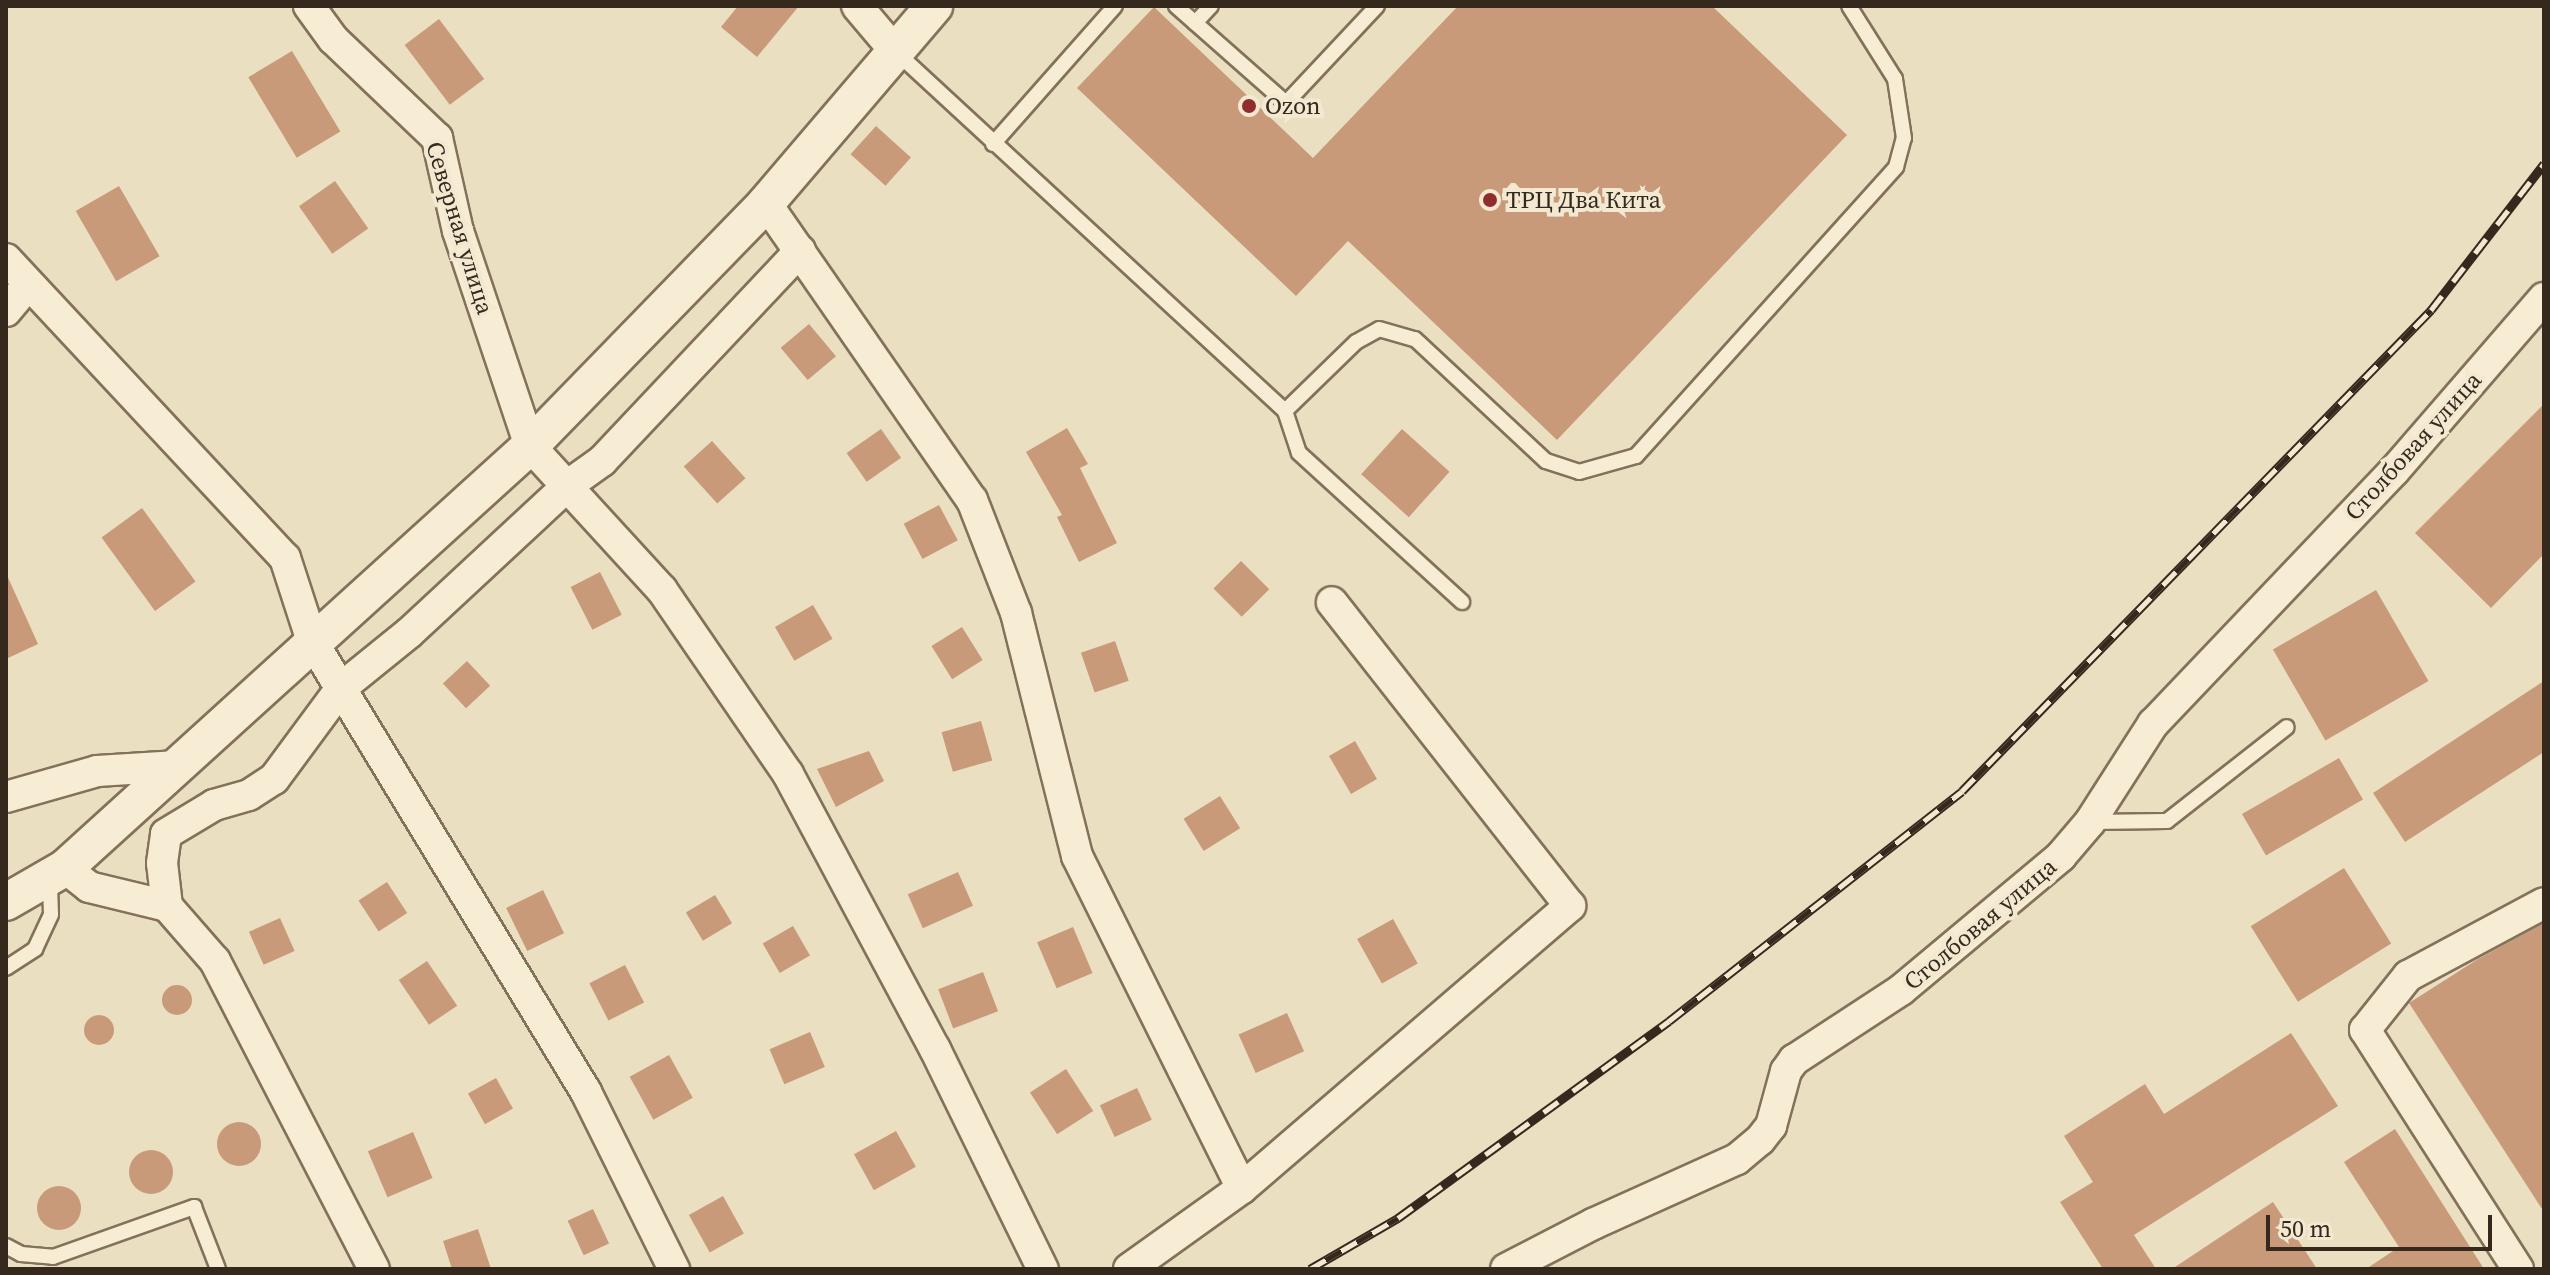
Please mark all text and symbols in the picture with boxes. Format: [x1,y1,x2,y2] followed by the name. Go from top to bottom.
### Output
[1265,92,1321,120] place label: Ozon
[1240,97,1258,115] marker: Ozon
[420,138,500,318] street label: Северная улица
[1506,186,1661,214] place label: ТРЦ Два Кита
[1481,191,1499,209] marker: ТРЦ Два Кита
[2339,366,2487,526] street label: Столбовая улица
[1898,852,2062,996] street label: Столбовая улица
[2270,1199,2496,1249] scale bar
[2280,1212,2331,1245] text: 50 m

